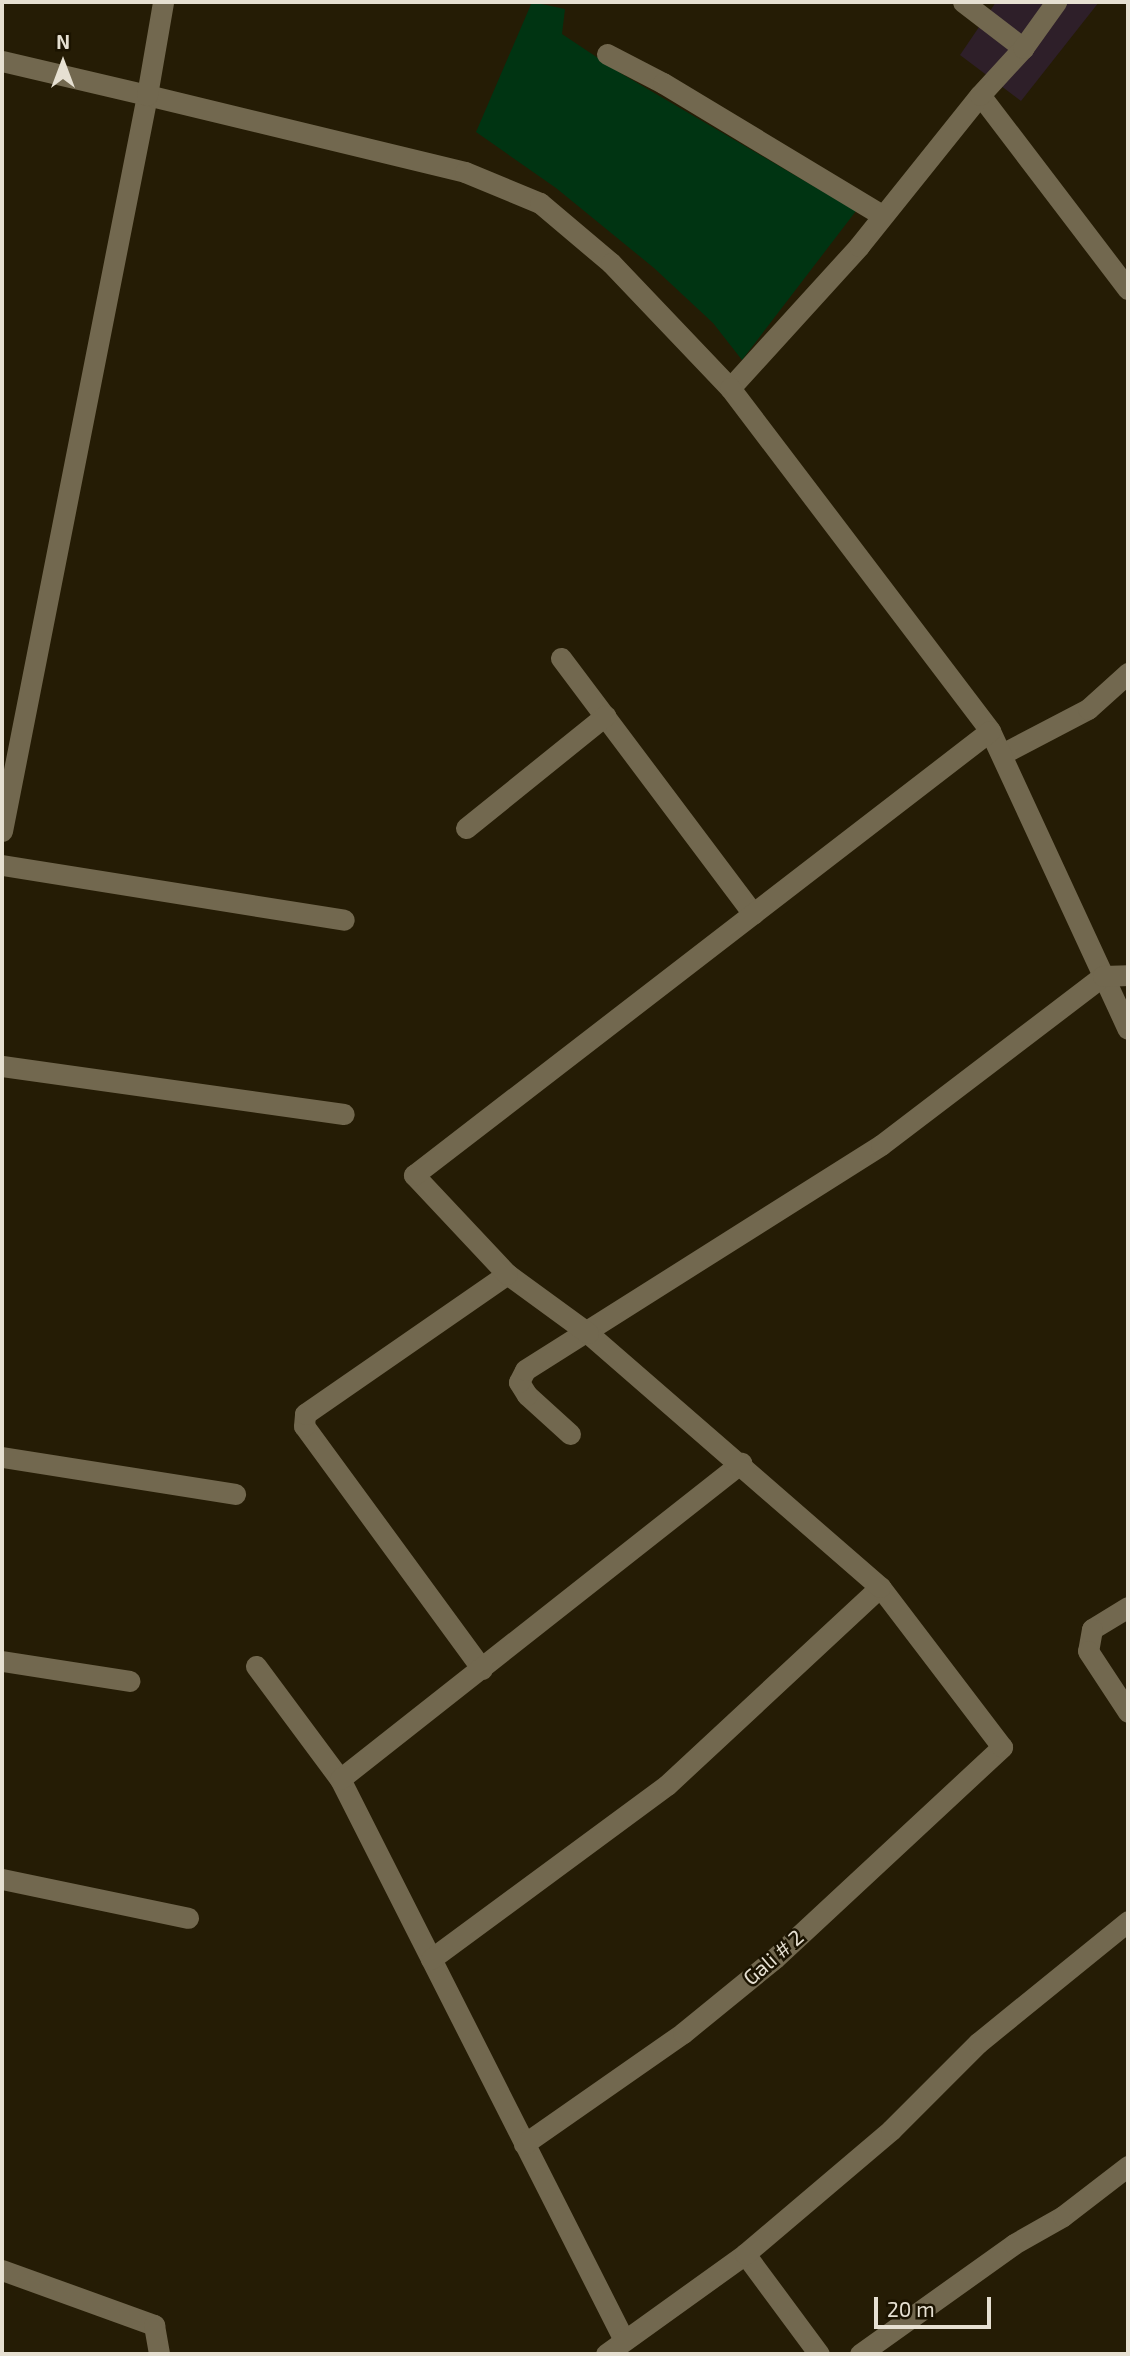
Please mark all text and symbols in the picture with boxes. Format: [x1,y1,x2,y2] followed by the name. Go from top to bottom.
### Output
[28,28,98,98] north arrow
[56,30,70,53] text: N
[738,1924,808,1990] street label: Gali # 2
[878,2282,995,2326] scale bar
[887,2296,935,2321] text: 20 m

